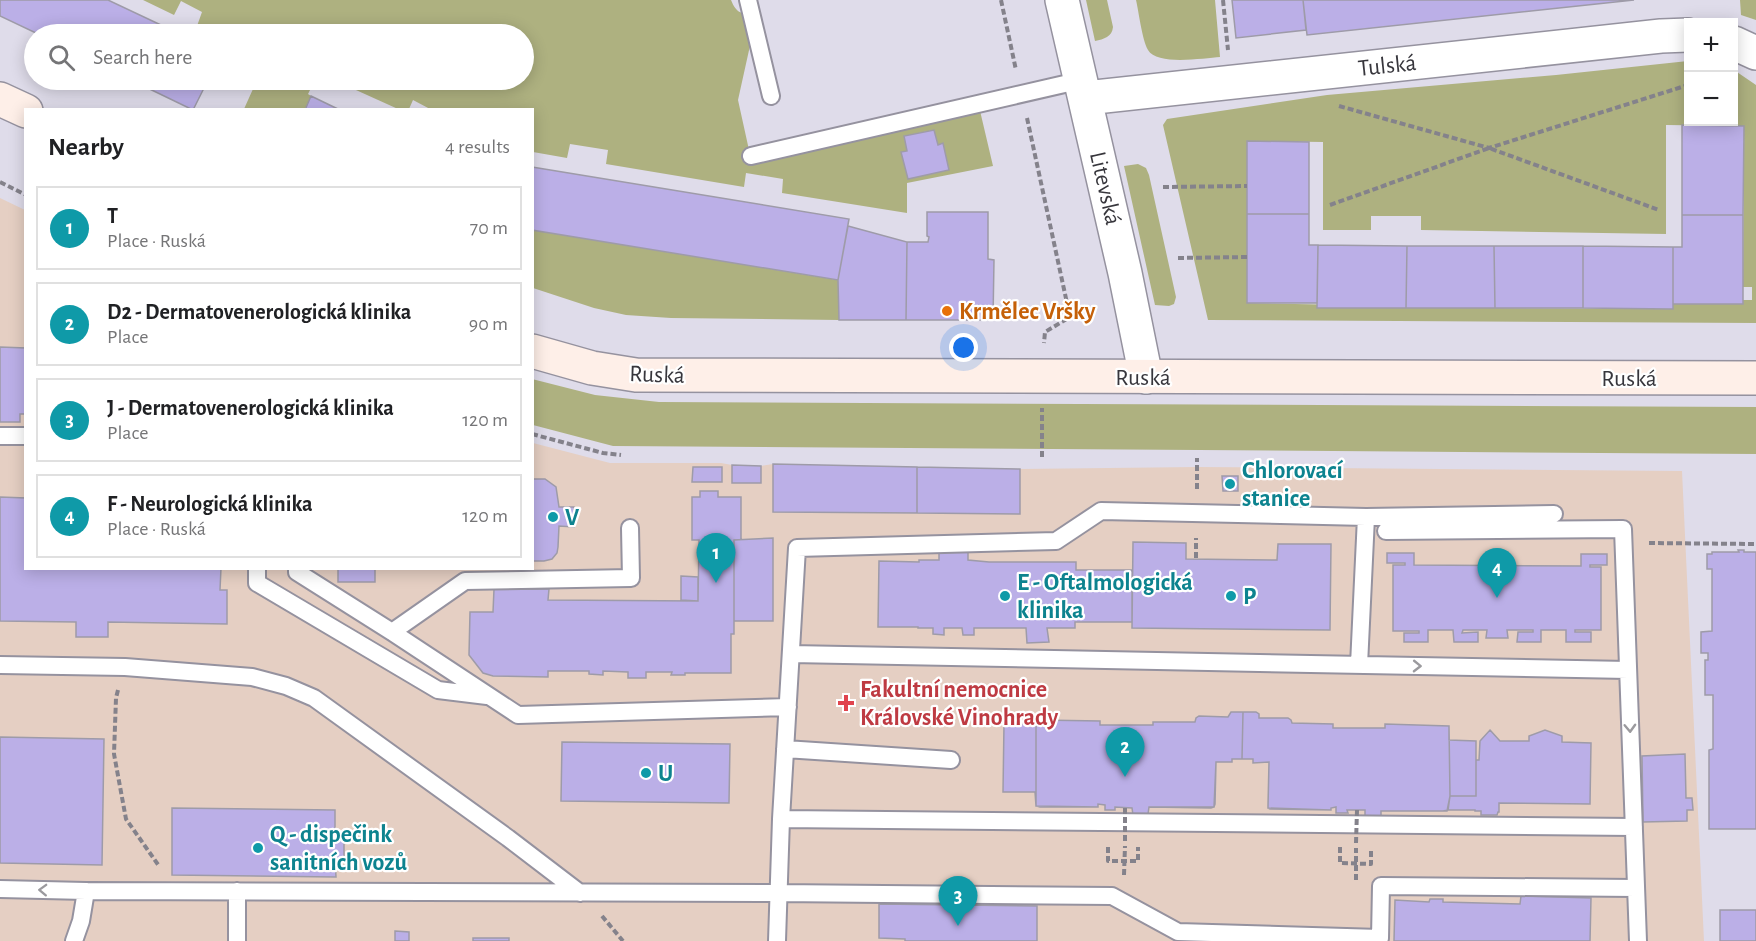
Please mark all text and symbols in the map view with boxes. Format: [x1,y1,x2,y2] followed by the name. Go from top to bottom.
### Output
[1684,18,1738,126] map controls
[1684,18,1738,72] button: +
[24,24,534,90] search box
[45,41,78,74] icon: search
[93,46,192,68] text: Search here
[1357,51,1417,81] street label: Tulská
[1684,72,1738,126] button: −
[48,134,124,160] text: Nearby
[445,137,510,157] text: 4 results
[1085,149,1125,227] street label: Litevská
[107,205,118,227] text: T
[66,218,73,238] text: 1
[470,218,508,238] text: 70 m
[107,231,206,251] text: Place · Ruská
[959,300,1096,324] place label: Krmělec Vršky
[107,301,411,323] text: D2 - Dermatovenerologická klinika
[940,304,954,318] marker: Krmělec Vršky
[65,314,74,334] text: 2
[469,314,508,334] text: 90 m
[107,327,148,347] text: Place
[949,333,978,362] your location
[629,362,685,388] street label: Ruská
[1115,366,1171,390] street label: Ruská
[1601,367,1657,391] street label: Ruská
[107,397,394,419] text: J - Dermatovenerologická klinika
[65,410,74,430] text: 3
[462,410,508,430] text: 120 m
[107,423,148,443] text: Place
[1242,459,1343,511] place label: Chlorovací stanice
[1223,477,1237,491] marker: Chlorovací stanice
[107,493,313,515] text: F - Neurologická klinika
[64,506,75,526] text: 4
[462,506,508,526] text: 120 m
[565,506,580,530] place label: V
[546,510,560,524] marker: V
[107,519,206,539] text: Place · Ruská
[696,534,736,583] pin: 1
[1478,548,1516,598] pin: 4
[1017,571,1193,623] place label: E - Oftalmologická klinika
[1243,585,1256,609] place label: P
[998,589,1012,603] marker: E - Oftalmologická klinika
[1224,589,1238,603] marker: P
[1413,659,1422,672] one-way arrow
[860,678,1059,730] place label: Fakultní nemocnice Královské Vinohrady
[837,694,855,712] marker: Fakultní nemocnice Královské Vinohrady
[1624,724,1637,733] one-way arrow
[1106,728,1144,777] pin: 2
[658,762,673,786] place label: U
[639,766,653,780] marker: U
[270,823,407,875] place label: Q - dispečink sanitních vozů
[251,841,265,855] marker: Q - dispečink sanitních vozů
[938,876,978,926] pin: 3
[39,884,48,896] one-way arrow

